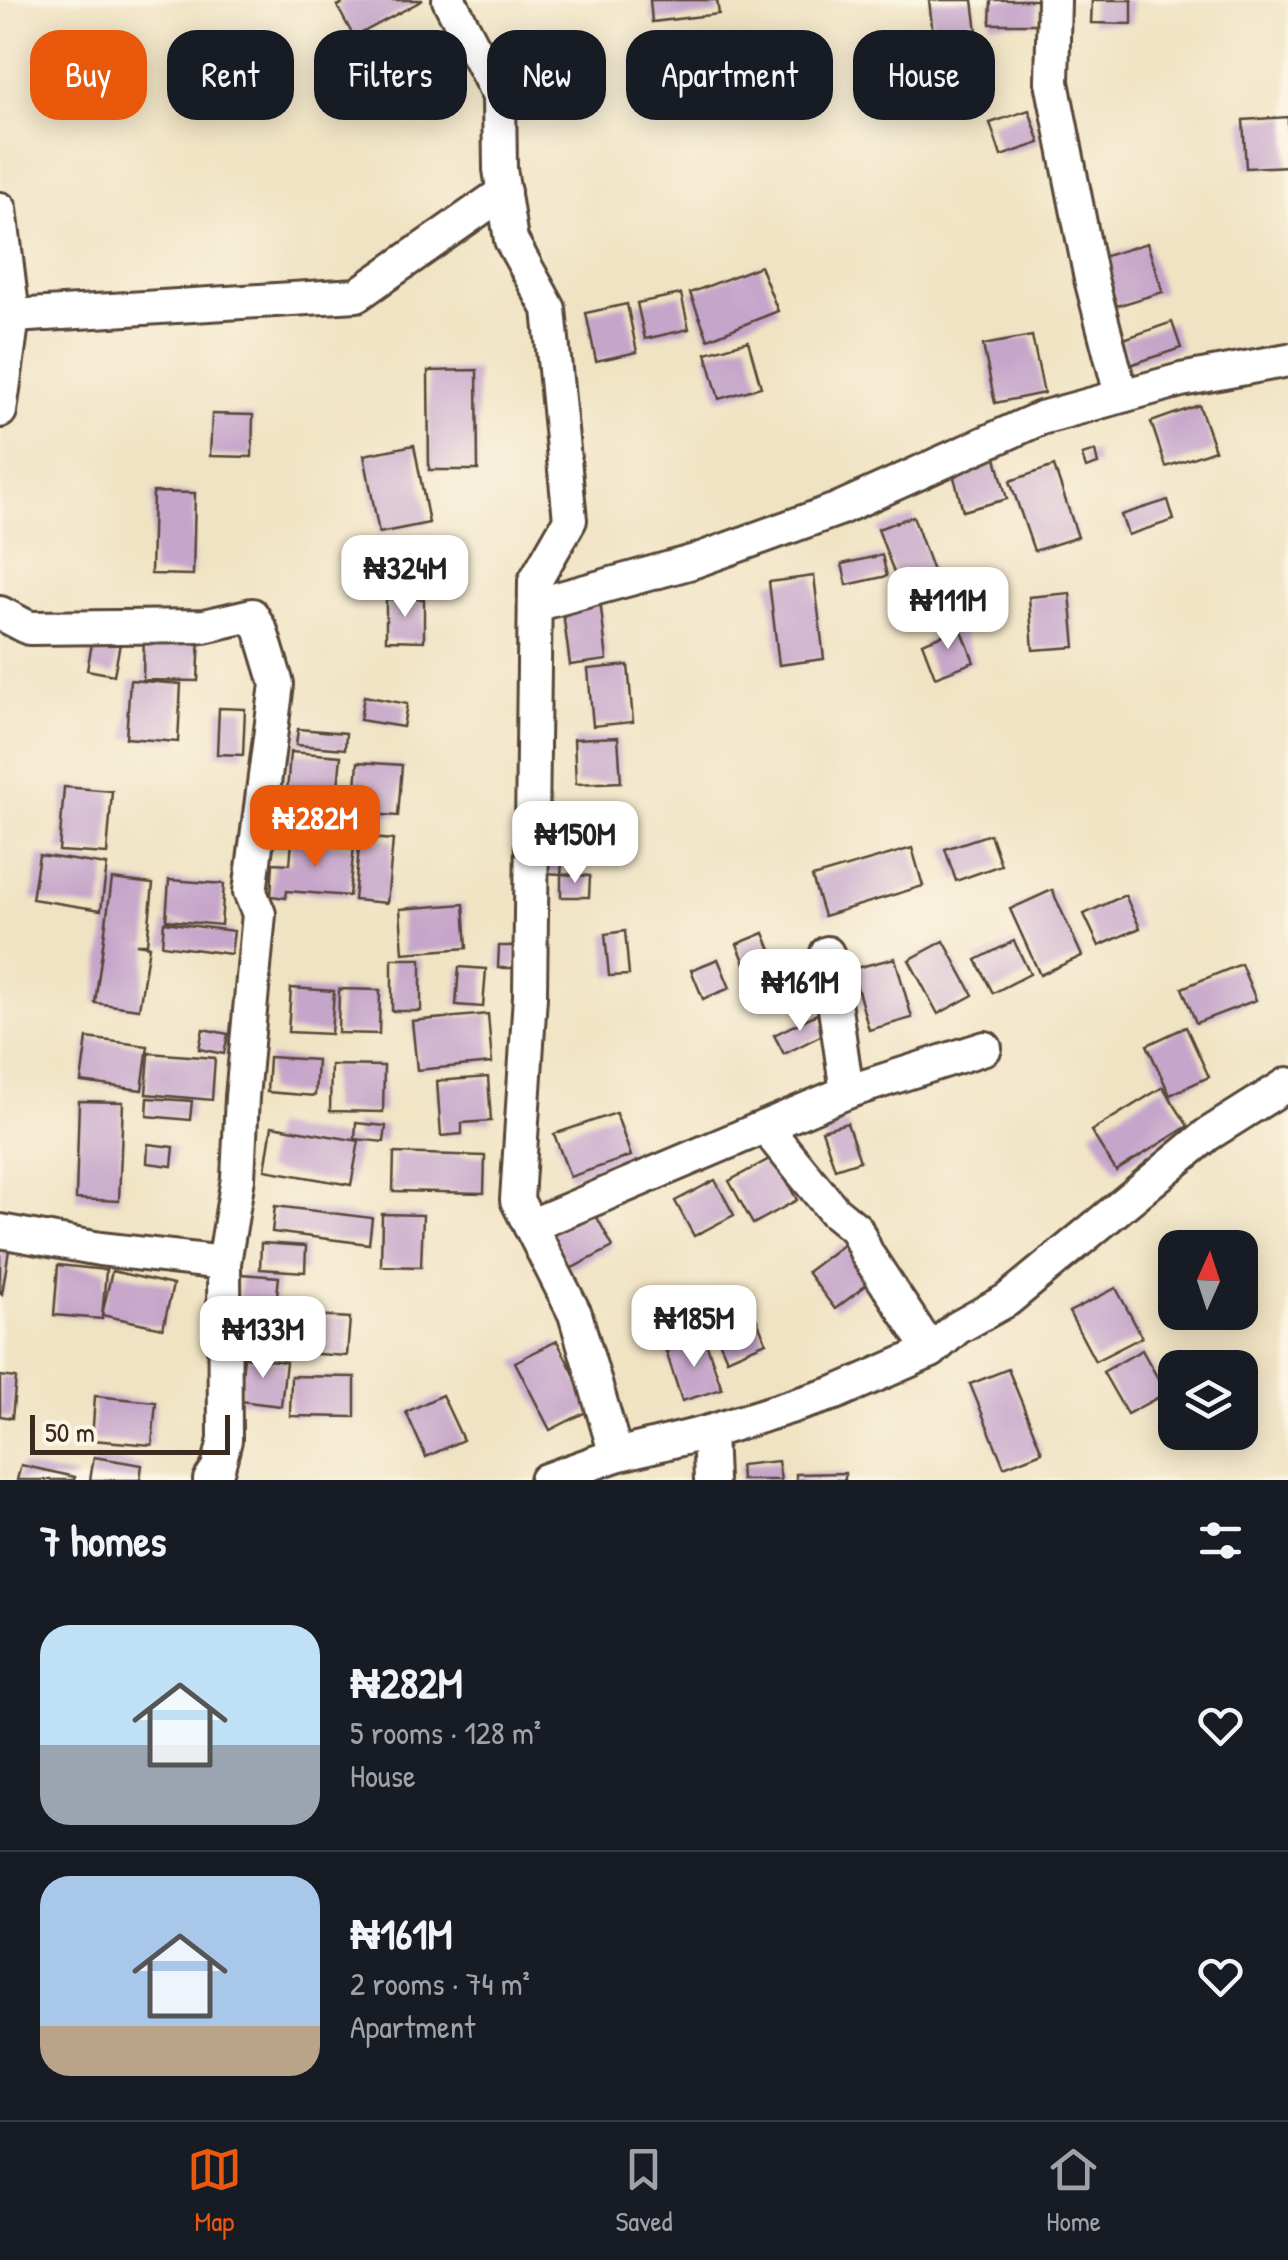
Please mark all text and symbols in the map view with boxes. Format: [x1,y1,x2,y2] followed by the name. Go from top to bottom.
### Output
[30,30,147,120] chip: Buy
[167,30,294,120] chip: Rent
[314,30,467,120] chip: Filters
[487,30,606,120] chip: New
[626,30,833,120] chip: Apartment
[853,30,995,120] chip: House
[335,535,475,620] pin: ₦324M
[363,546,447,589] text: ₦324M
[878,567,1018,652] pin: ₦111M
[910,578,987,621] text: ₦111M
[245,785,385,870] pin: ₦282M
[272,796,358,839] text: ₦282M
[505,801,645,886] pin: ₦150M
[534,812,616,855] text: ₦150M
[730,949,870,1034] pin: ₦161M
[761,960,839,1003] text: ₦161M
[1158,1230,1258,1330] north arrow
[1158,1230,1258,1450] map controls
[624,1285,764,1370] pin: ₦185M
[193,1296,333,1381] pin: ₦133M
[653,1296,735,1339] text: ₦185M
[222,1307,304,1350] text: ₦133M
[1158,1350,1258,1450] button: layers
[30,1410,230,1454] scale bar
[45,1413,95,1451] text: 50 m
[40,1512,166,1569] text: 7 homes
[1193,1513,1248,1568] icon: filters
[350,1654,463,1711] text: ₦282M
[120,1665,240,1785] icon: home
[1193,1698,1248,1753] icon: heart
[350,1711,541,1754] text: 5 rooms · 128 m²
[350,1754,416,1797] text: House
[350,1905,453,1962] text: ₦161M
[120,1916,240,2036] icon: home
[1193,1949,1248,2004] icon: heart
[350,1962,530,2005] text: 2 rooms · 74 m²
[350,2005,475,2048] text: Apartment
[187,2142,242,2240] tab: Map
[615,2142,673,2240] tab: Saved
[1046,2142,1101,2240] tab: Home

